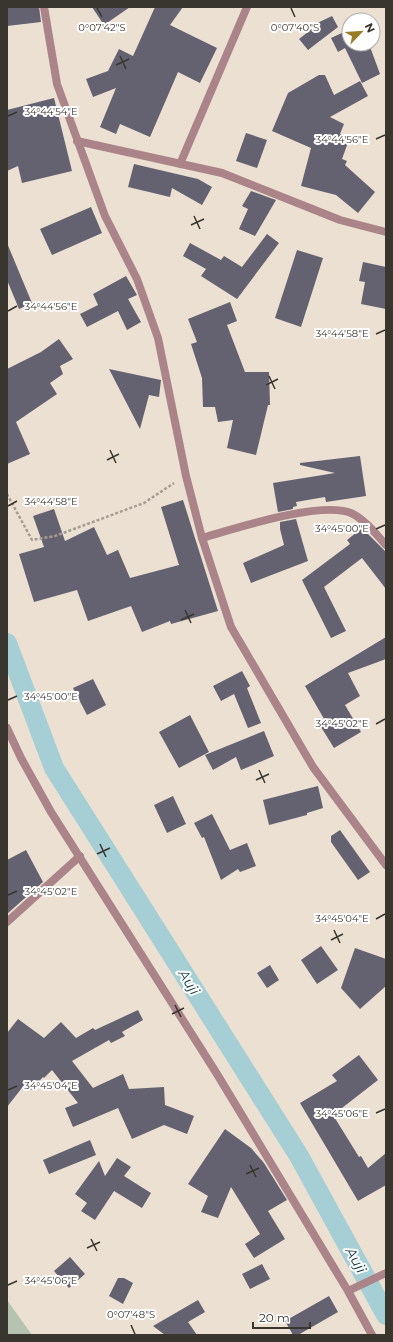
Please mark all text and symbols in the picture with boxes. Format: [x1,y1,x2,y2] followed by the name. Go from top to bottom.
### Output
[341,12,381,52] north arrow
[78,21,126,34] text: 0°07'42"S
[271,21,319,34] text: 0°07'40"S
[362,21,378,35] text: N
[24,105,78,118] text: 34°44'54"E
[316,133,369,146] text: 34°44'56"E
[25,300,78,313] text: 34°44'56"E
[315,327,369,340] text: 34°44'58"E
[24,495,78,508] text: 34°44'58"E
[315,522,369,535] text: 34°45'00"E
[24,690,78,703] text: 34°45'00"E
[316,717,369,730] text: 34°45'02"E
[25,885,78,898] text: 34°45'02"E
[315,912,369,925] text: 34°45'04"E
[174,965,204,998] water label: Auji
[24,1079,78,1092] text: 34°45'04"E
[315,1107,369,1120] text: 34°45'06"E
[341,1243,371,1276] water label: Auji
[24,1274,78,1287] text: 34°45'06"E
[253,1304,310,1330] scale bar
[107,1308,155,1321] text: 0°07'48"S
[259,1310,290,1325] text: 20 m

